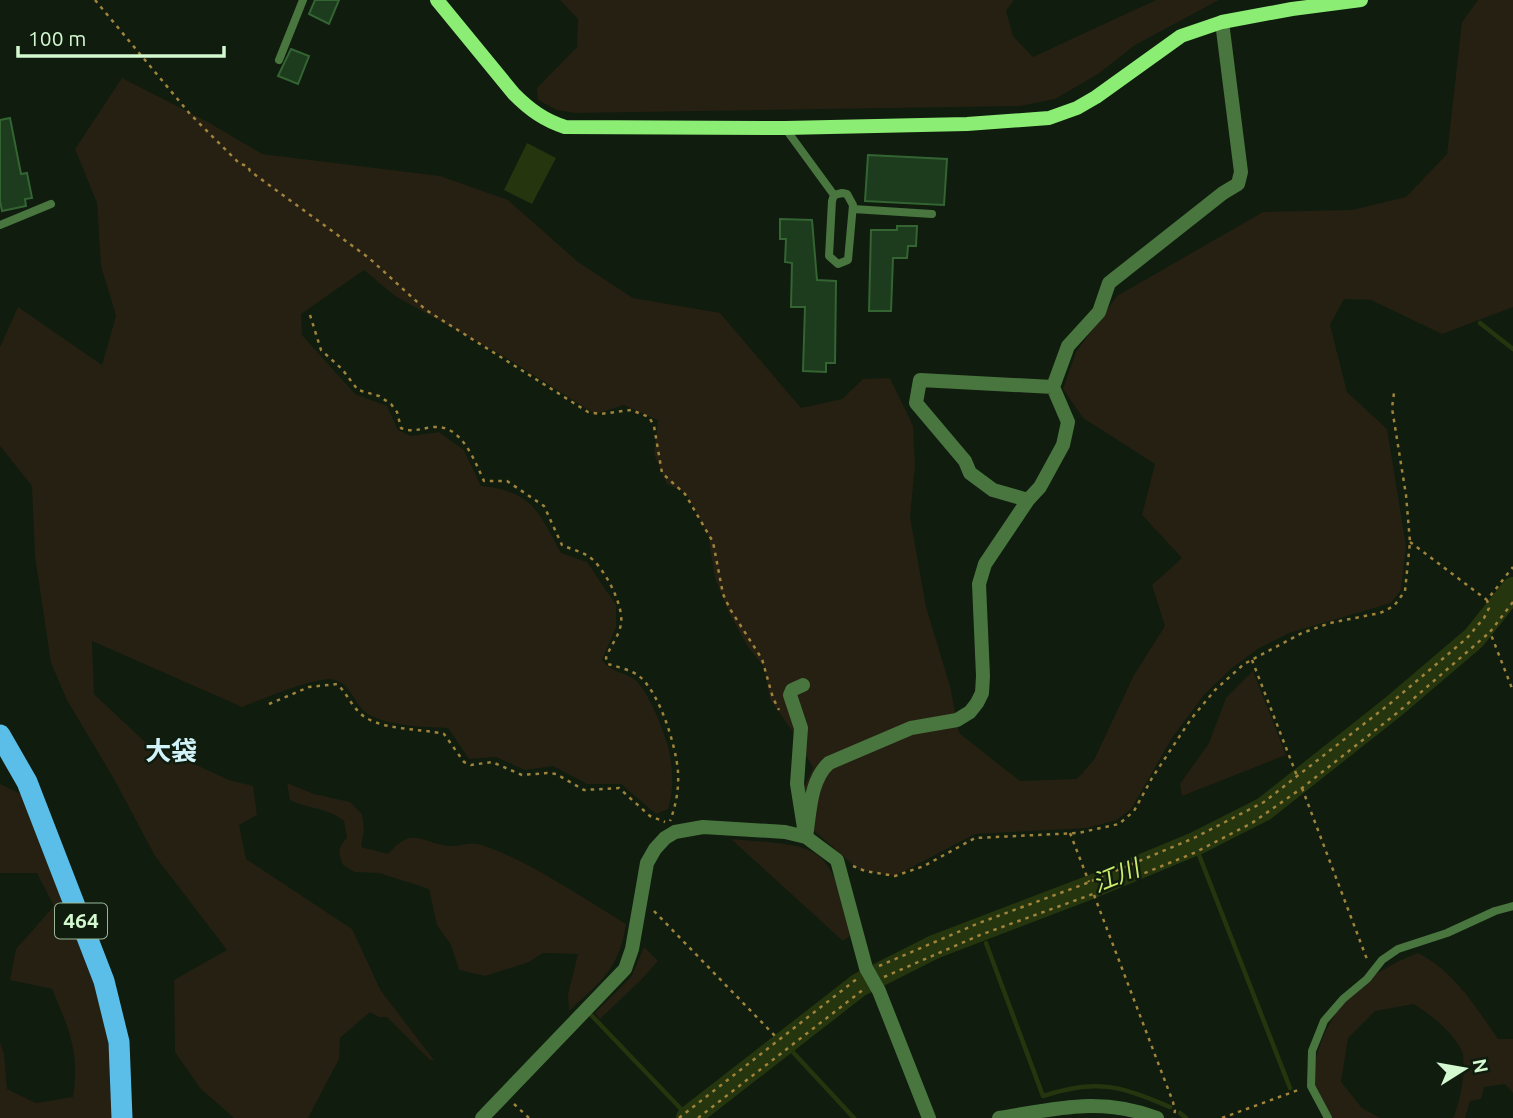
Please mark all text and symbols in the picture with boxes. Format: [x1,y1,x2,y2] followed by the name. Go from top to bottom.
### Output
[18,14,224,58] scale bar
[28,26,86,50] text: 100 m
[145,736,197,765] district label: 大袋
[1089,853,1146,897] water label: 江川
[55,904,107,939] road number: 464
[1429,1034,1499,1104] north arrow
[1469,1057,1493,1075] text: N

